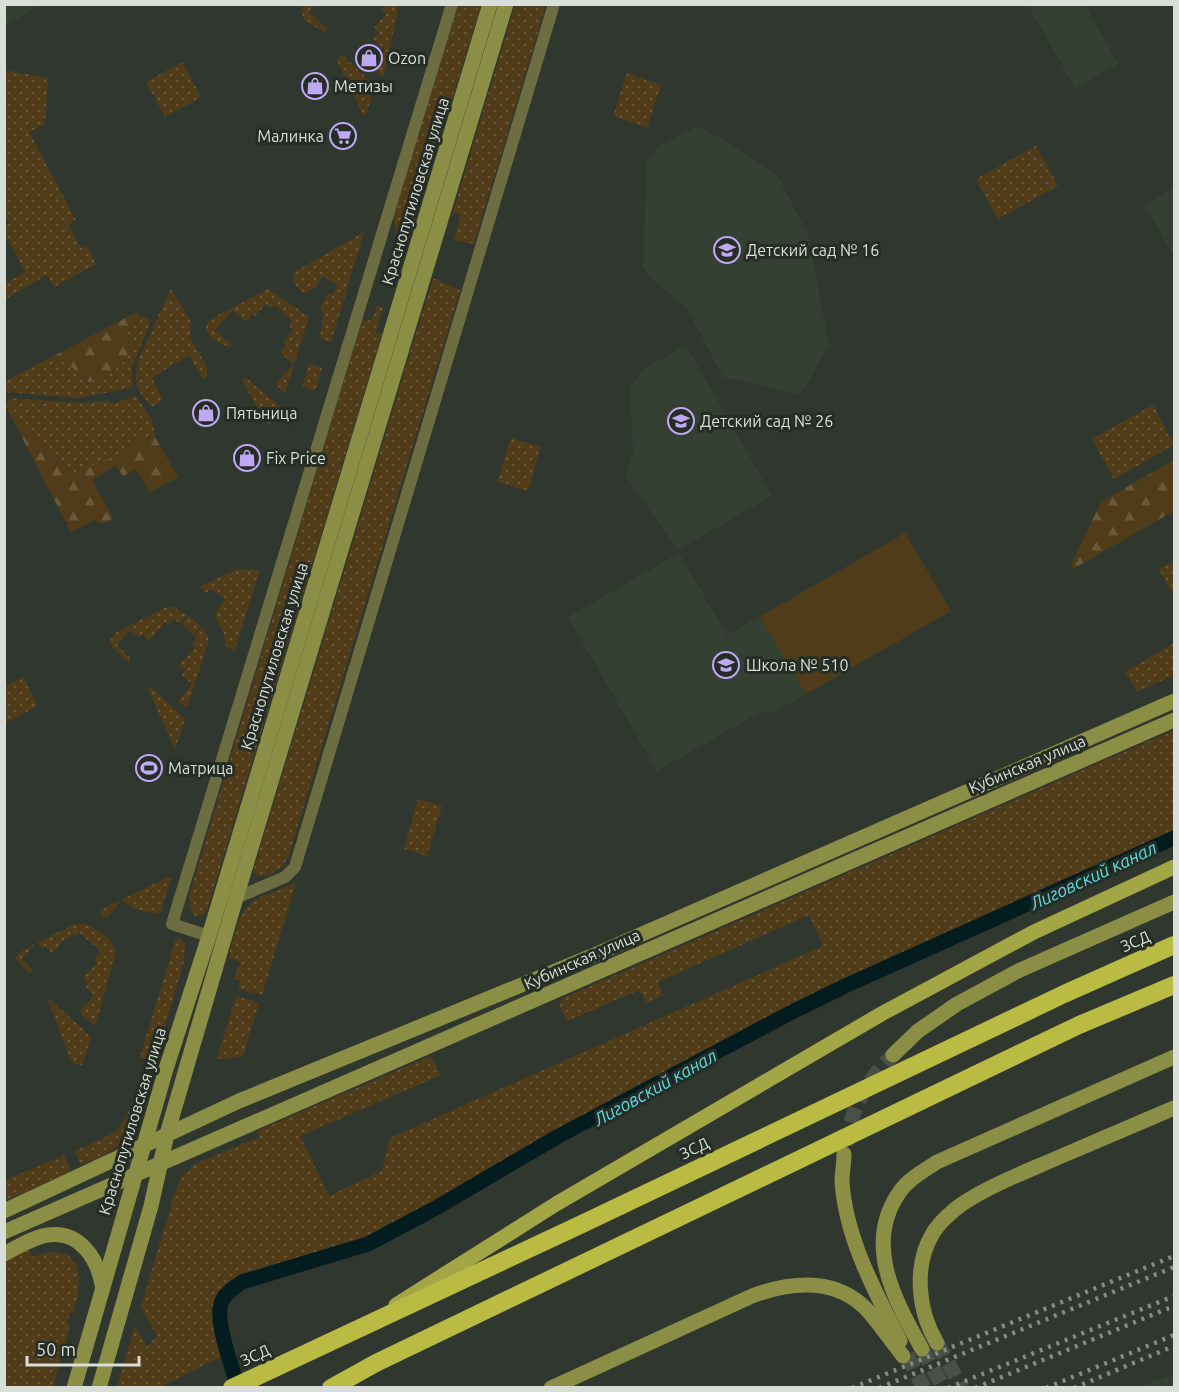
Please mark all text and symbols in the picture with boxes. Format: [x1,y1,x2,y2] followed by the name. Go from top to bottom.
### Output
[354,43,384,73] shop icon: Ozon
[388,49,426,67] place label: Ozon
[300,71,330,101] shop icon: Метизы
[334,77,393,95] place label: Метизы
[378,95,452,287] street label: Краснопутиловская улица
[328,121,358,151] supermarket icon: Малинка
[257,127,324,145] place label: Малинка
[712,235,742,265] school or university icon: Детский сад № 16
[746,241,879,259] place label: Детский сад № 16
[191,398,221,428] shop icon: Пятьница
[226,404,297,422] place label: Пятьница
[666,406,696,436] school or university icon: Детский сад № 26
[700,412,833,430] place label: Детский сад № 26
[232,443,262,473] shop icon: Fix Price
[266,449,326,467] place label: Fix Price
[237,560,311,752] street label: Краснопутиловская улица
[711,650,741,680] school or university icon: Школа № 510
[746,656,848,674] place label: Школа № 510
[966,731,1088,797] street label: Кубинская улица
[134,753,164,783] sports icon: Матрица
[168,759,234,777] place label: Матрица
[1026,837,1160,914] water label: Лиговский канал
[521,925,643,993] street label: Кубинская улица
[1118,927,1152,955] street label: ЗСД
[95,1025,169,1217] street label: Краснопутиловская улица
[589,1045,720,1130] water label: Лиговский канал
[676,1133,712,1163] street label: ЗСД
[27,1329,140,1367] scale bar
[36,1339,76,1359] text: 50 m
[238,1340,272,1370] street label: ЗСД

